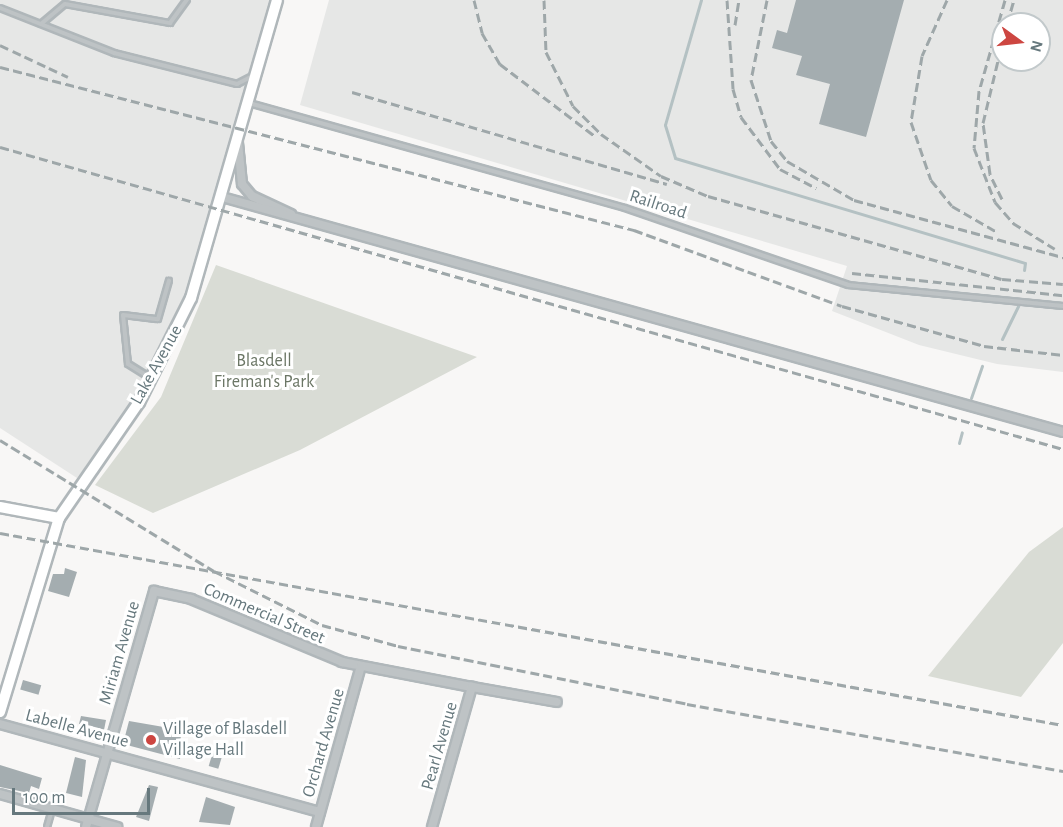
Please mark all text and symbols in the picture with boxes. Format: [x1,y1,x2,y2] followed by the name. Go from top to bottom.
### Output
[991,12,1051,72] north arrow
[1027,39,1046,54] text: N
[627,186,689,224] street label: Railroad
[126,322,188,408] street label: Lake Avenue
[214,351,314,394] park label: Blasdell Fireman's Park
[200,579,328,649] street label: Commercial Street
[95,599,145,707] street label: Miriam Avenue
[298,686,350,800] street label: Orchard Avenue
[417,699,463,793] street label: Pearl Avenue
[23,705,131,753] street label: Labelle Avenue
[163,719,287,762] place label: Village of Blasdell Village Hall
[144,733,158,747] marker: Village of Blasdell Village Hall
[15,776,153,814] scale bar
[23,789,66,807] text: 100 m

